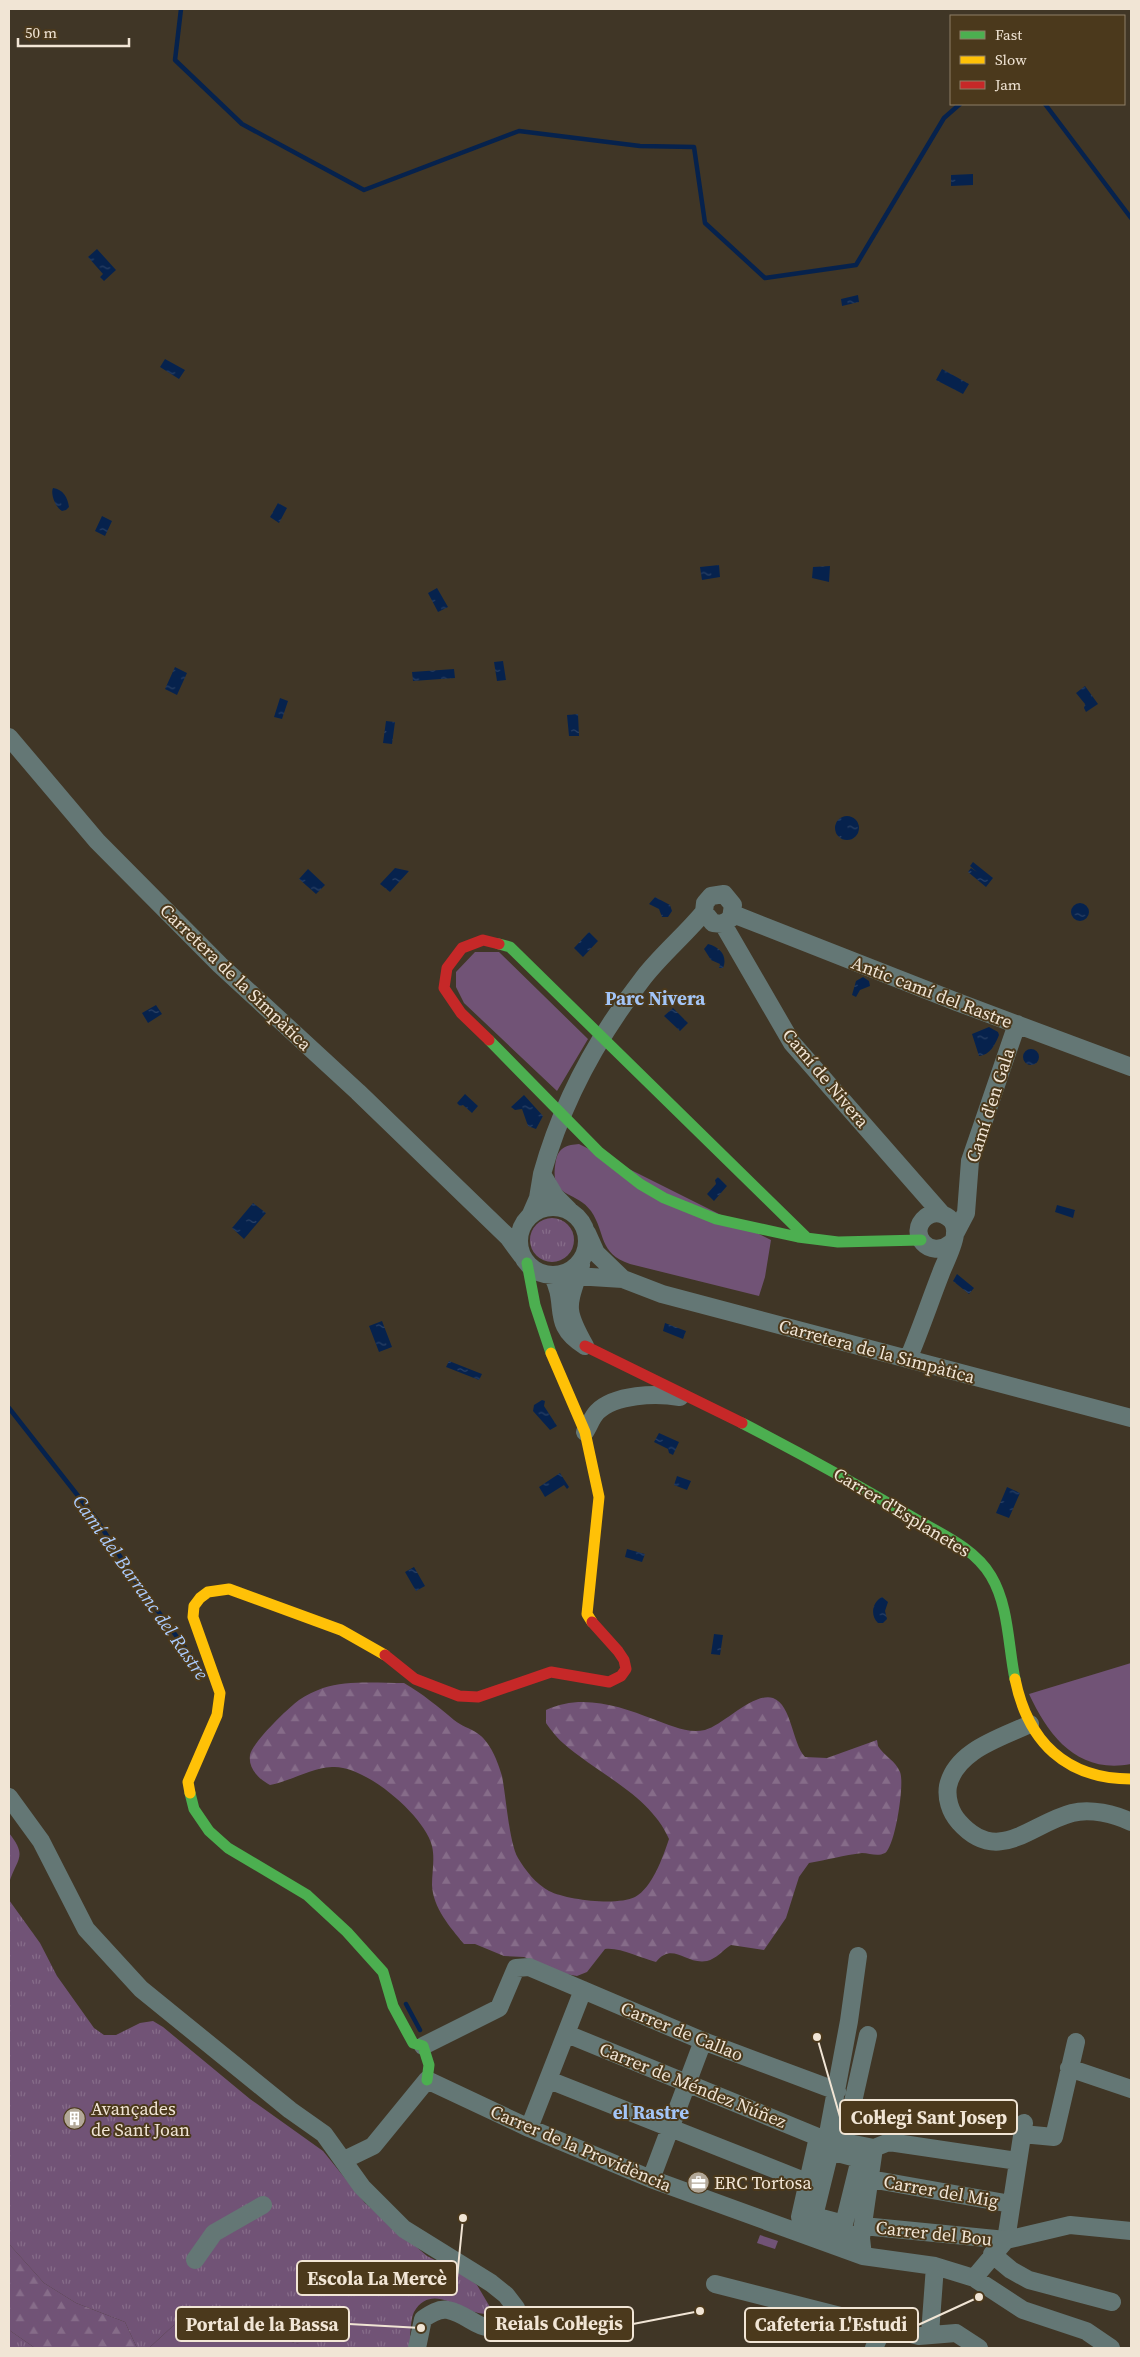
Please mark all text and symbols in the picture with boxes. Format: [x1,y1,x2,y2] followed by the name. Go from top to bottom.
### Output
[18,15,129,47] scale bar
[950,15,1125,105] legend
[25,22,57,43] text: 50 m
[995,24,1022,45] text: Fast
[995,49,1027,70] text: Slow
[994,74,1022,95] text: Jam
[155,898,318,1057] street label: Carretera de la Simpàtica
[848,950,1016,1034] street label: Antic camí del Rastre
[605,985,706,1011] district label: Parc Nivera
[777,1023,876,1134] street label: Camí de Nivera
[960,1044,1020,1165] street label: Camí d'en Gala
[776,1313,979,1389] street label: Carretera de la Simpàtica
[829,1461,975,1563] street label: Carrer d'Esplanetes
[67,1489,215,1685] water label: Camí del Barranc del Rastre
[617,1995,747,2067] street label: Carrer de Callao
[596,2036,790,2134] street label: Carrer de Méndez Núñez
[91,2096,190,2142] place label: Avançades de Sant Joan
[487,2099,676,2198] street label: Carrer de la Providència
[613,2099,689,2125] district label: el Rastre
[840,2100,1017,2134] callout: Col·legi Sant Josep
[851,2104,1008,2130] text: Col·legi Sant Josep
[63,2106,87,2130] building icon: Avançades de Sant Joan
[882,2169,1000,2213] street label: Carrer del Mig
[686,2170,710,2194] office icon: ERC Tortosa
[714,2170,812,2195] place label: ERC Tortosa
[875,2214,993,2252] street label: Carrer del Bou
[297,2261,457,2295] callout: Escola La Mercè
[307,2265,447,2291] text: Escola La Mercè
[176,2307,349,2341] callout: Portal de la Bassa
[485,2307,633,2341] callout: Reials Col·legis
[745,2308,918,2342] callout: Cafeteria L'Estudi
[495,2310,623,2336] text: Reials Col·legis
[185,2311,339,2337] text: Portal de la Bassa
[755,2311,907,2337] text: Cafeteria L'Estudi

